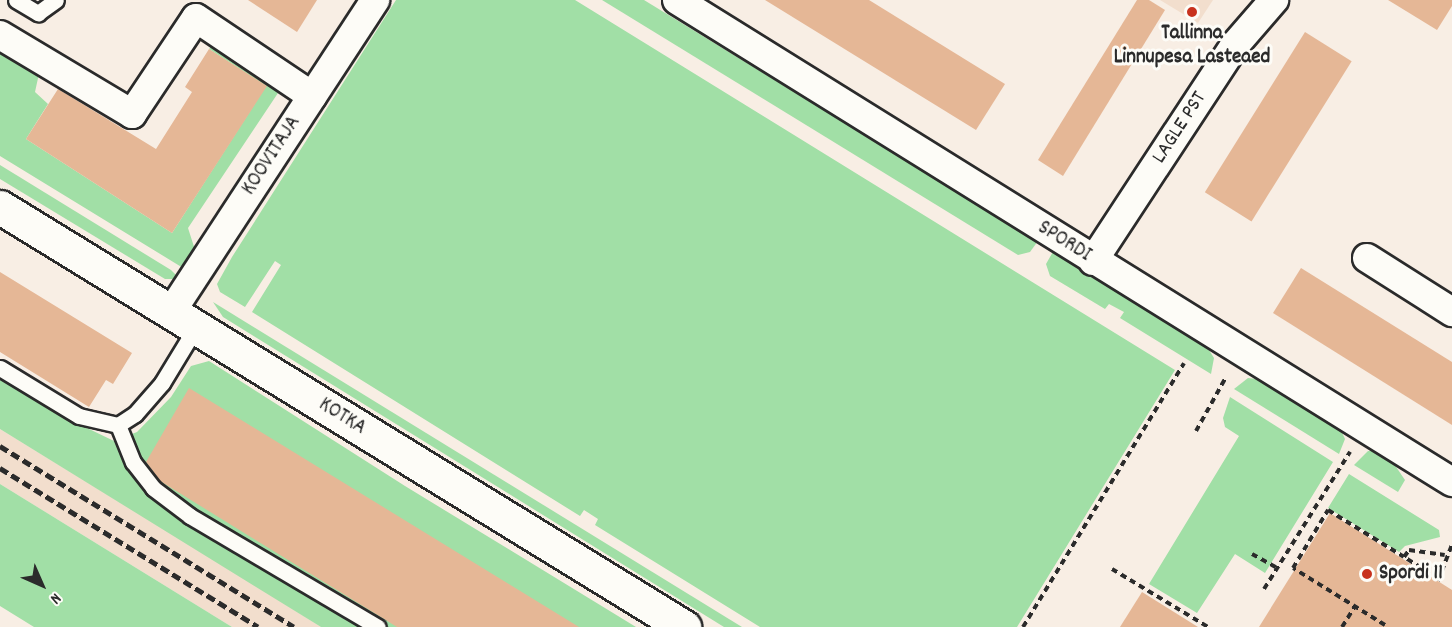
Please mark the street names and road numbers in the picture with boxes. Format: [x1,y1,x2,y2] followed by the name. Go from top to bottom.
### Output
[1147,87,1213,169] street label: LAGLE PST
[237,112,307,200] street label: KOOVITAJA
[1033,216,1095,268] street label: SPORDI
[314,393,370,441] street label: KOTKA

